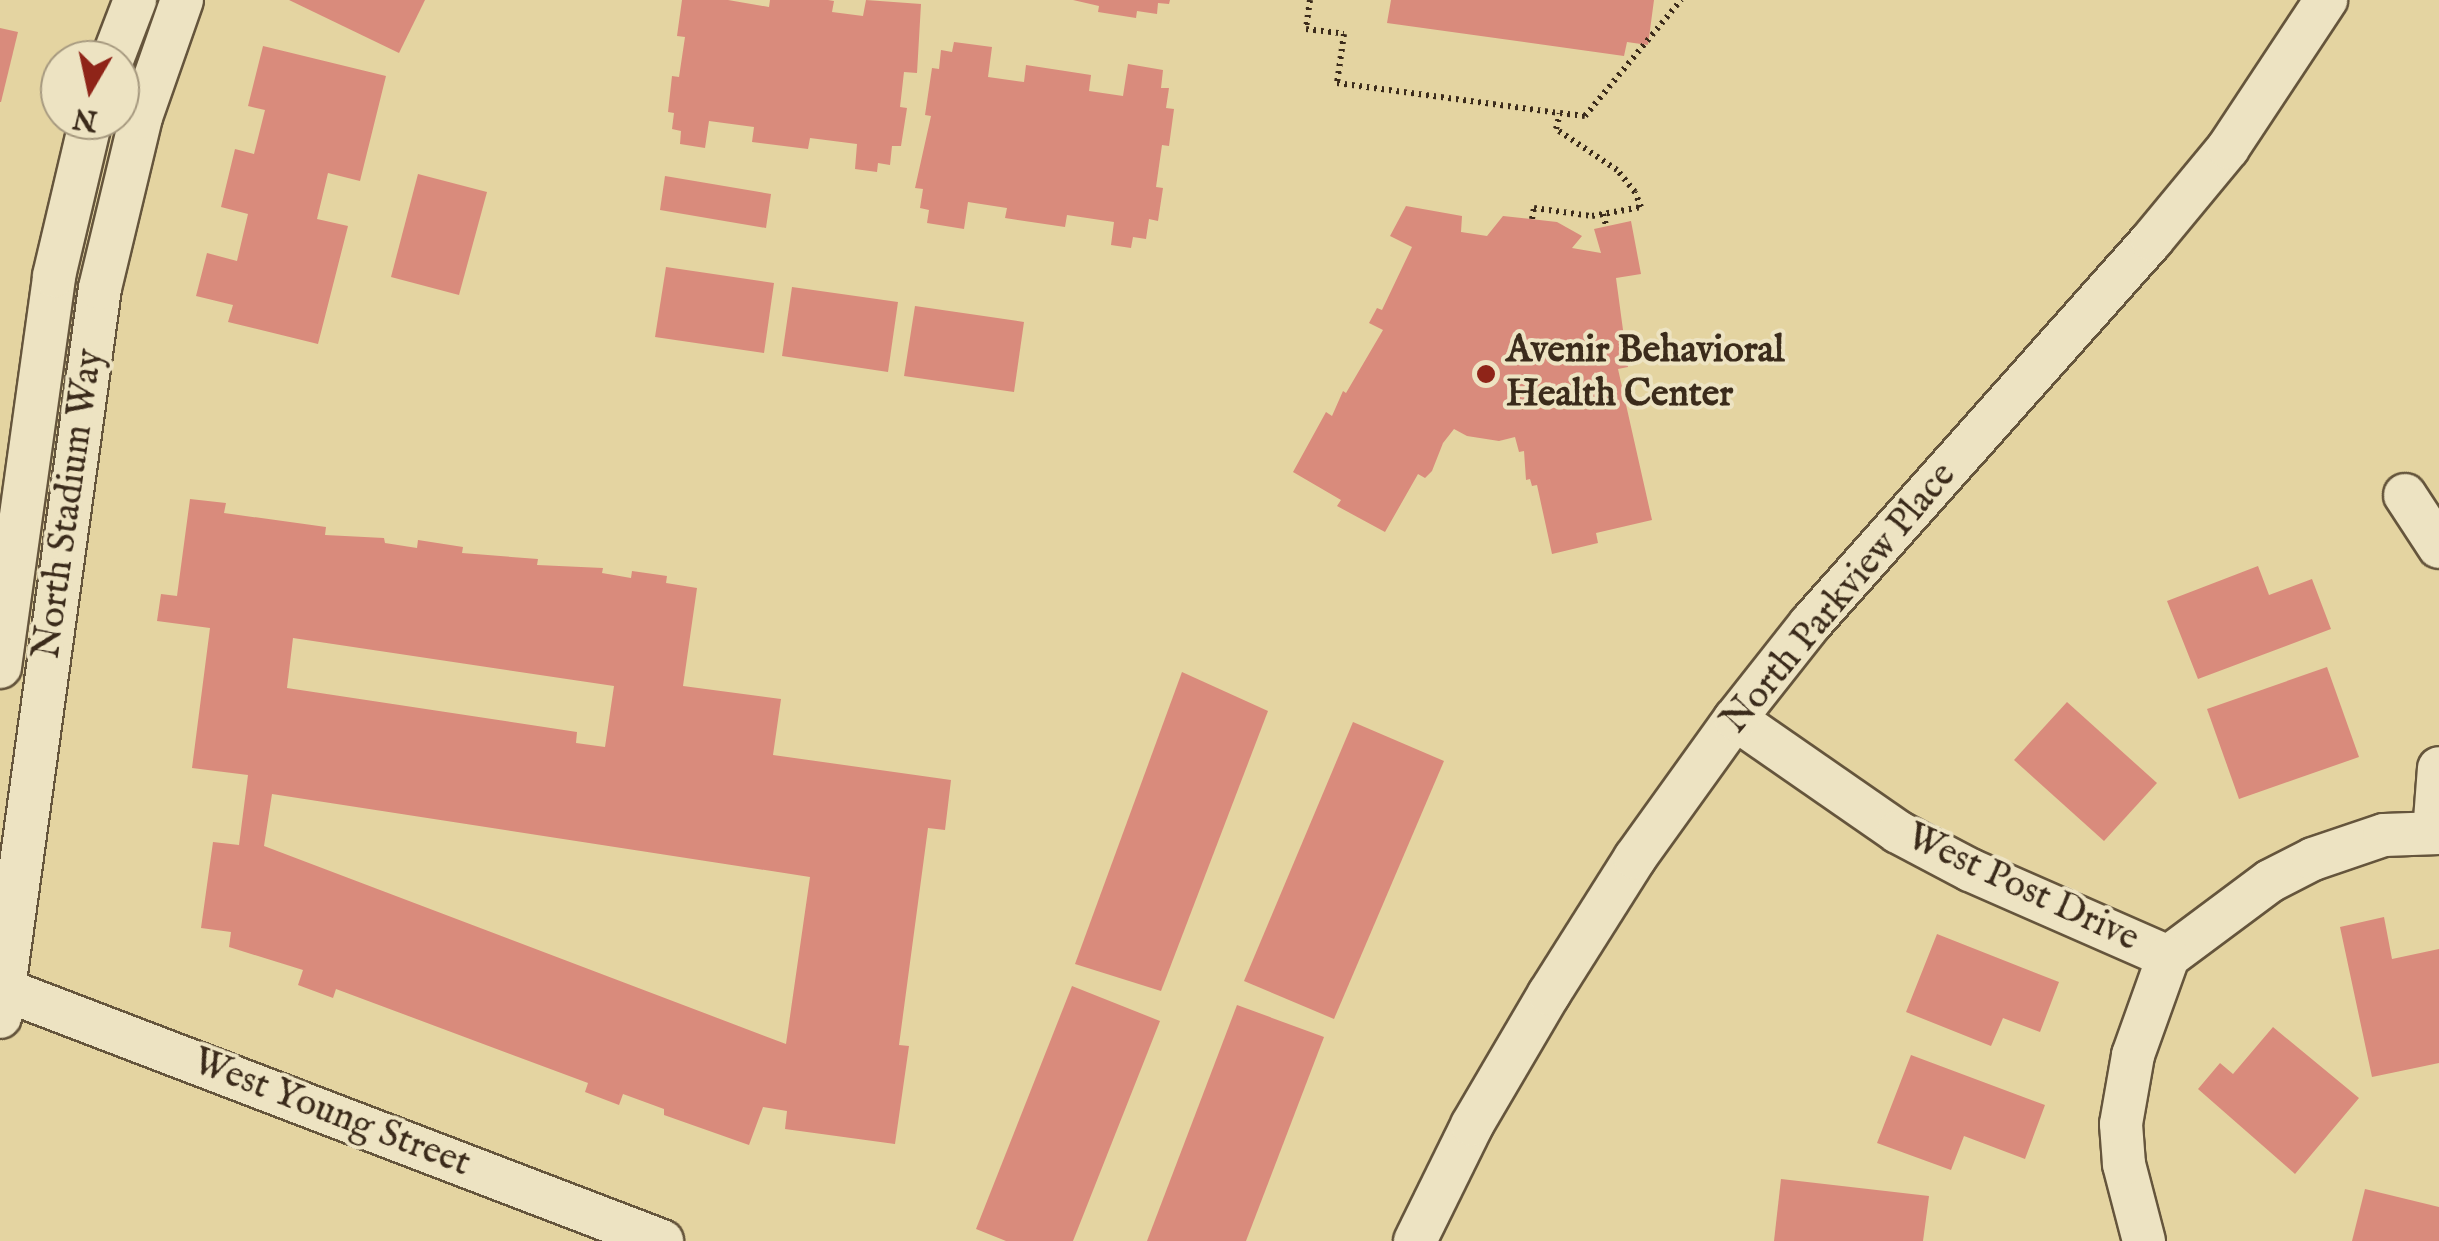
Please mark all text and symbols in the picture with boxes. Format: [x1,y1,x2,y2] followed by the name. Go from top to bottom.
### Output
[40,40,140,140] north arrow
[71,99,100,137] text: N
[1506,329,1784,418] place label: Avenir Behavioral Health Center
[26,346,114,662] street label: North Stadium Way
[1475,363,1497,385] marker: Avenir Behavioral Health Center
[1713,454,1967,744] street label: North Parkview Place
[1898,815,2146,963] street label: West Post Drive
[186,1040,476,1188] street label: West Young Street

